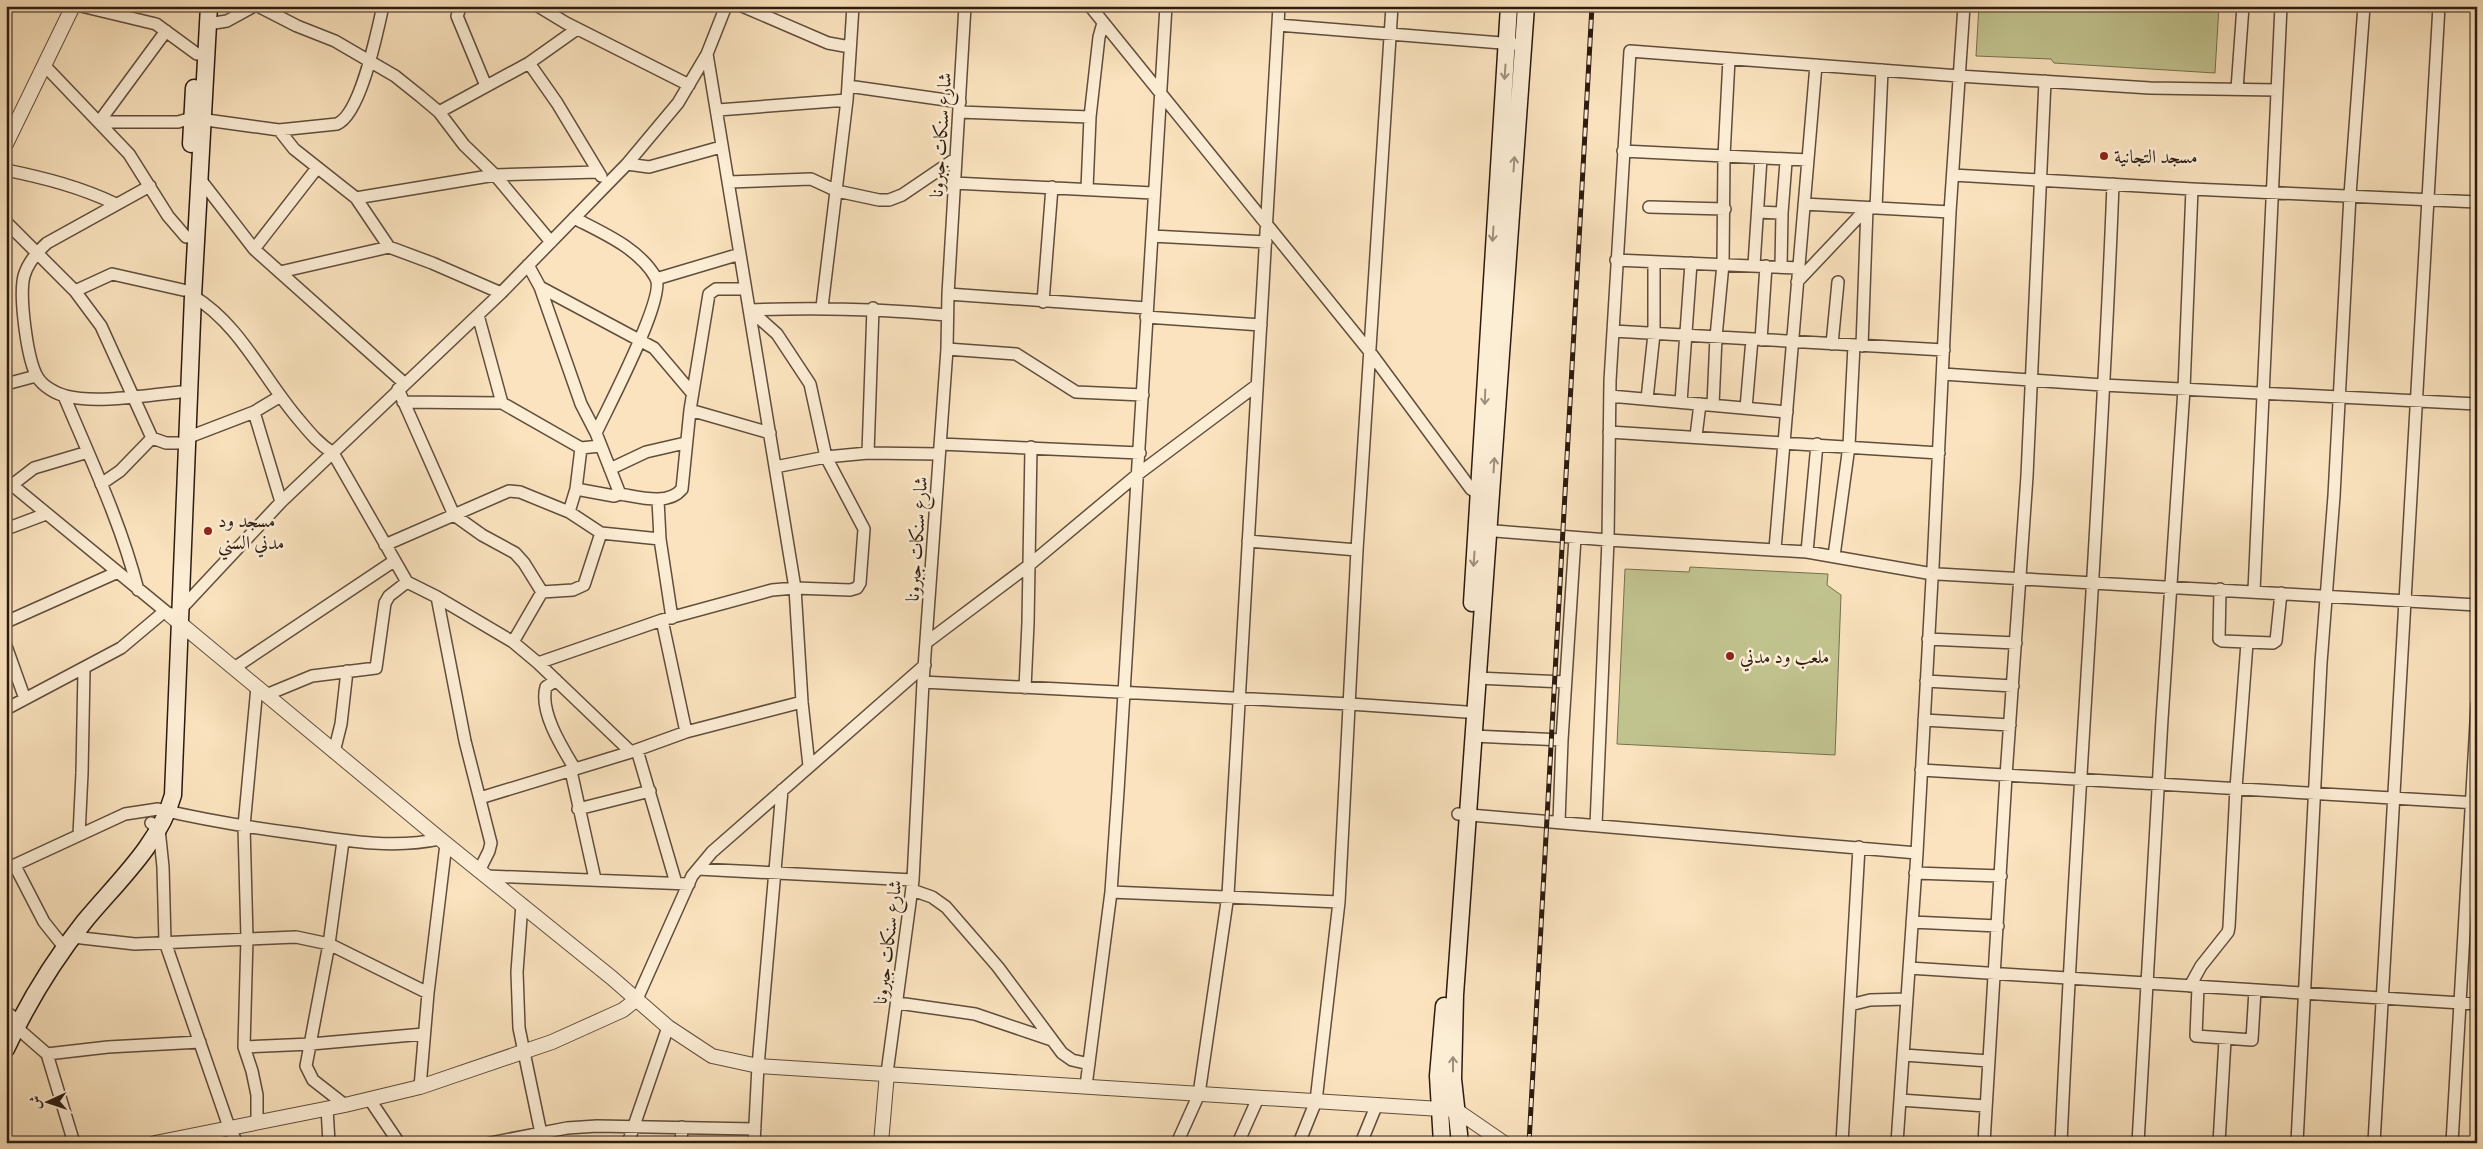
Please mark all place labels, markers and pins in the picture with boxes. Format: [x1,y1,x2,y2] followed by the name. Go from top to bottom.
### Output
[2114,146,2198,169] place label: مسجد التجانية
[2098,150,2110,162] marker: مسجد التجانية
[218,510,284,561] place label: مسجد ود مدني السني
[202,525,214,537] marker: مسجد ود مدني السني
[1740,646,1829,672] place label: ملعب ود مدني
[1724,650,1736,662] marker: ملعب ود مدني

